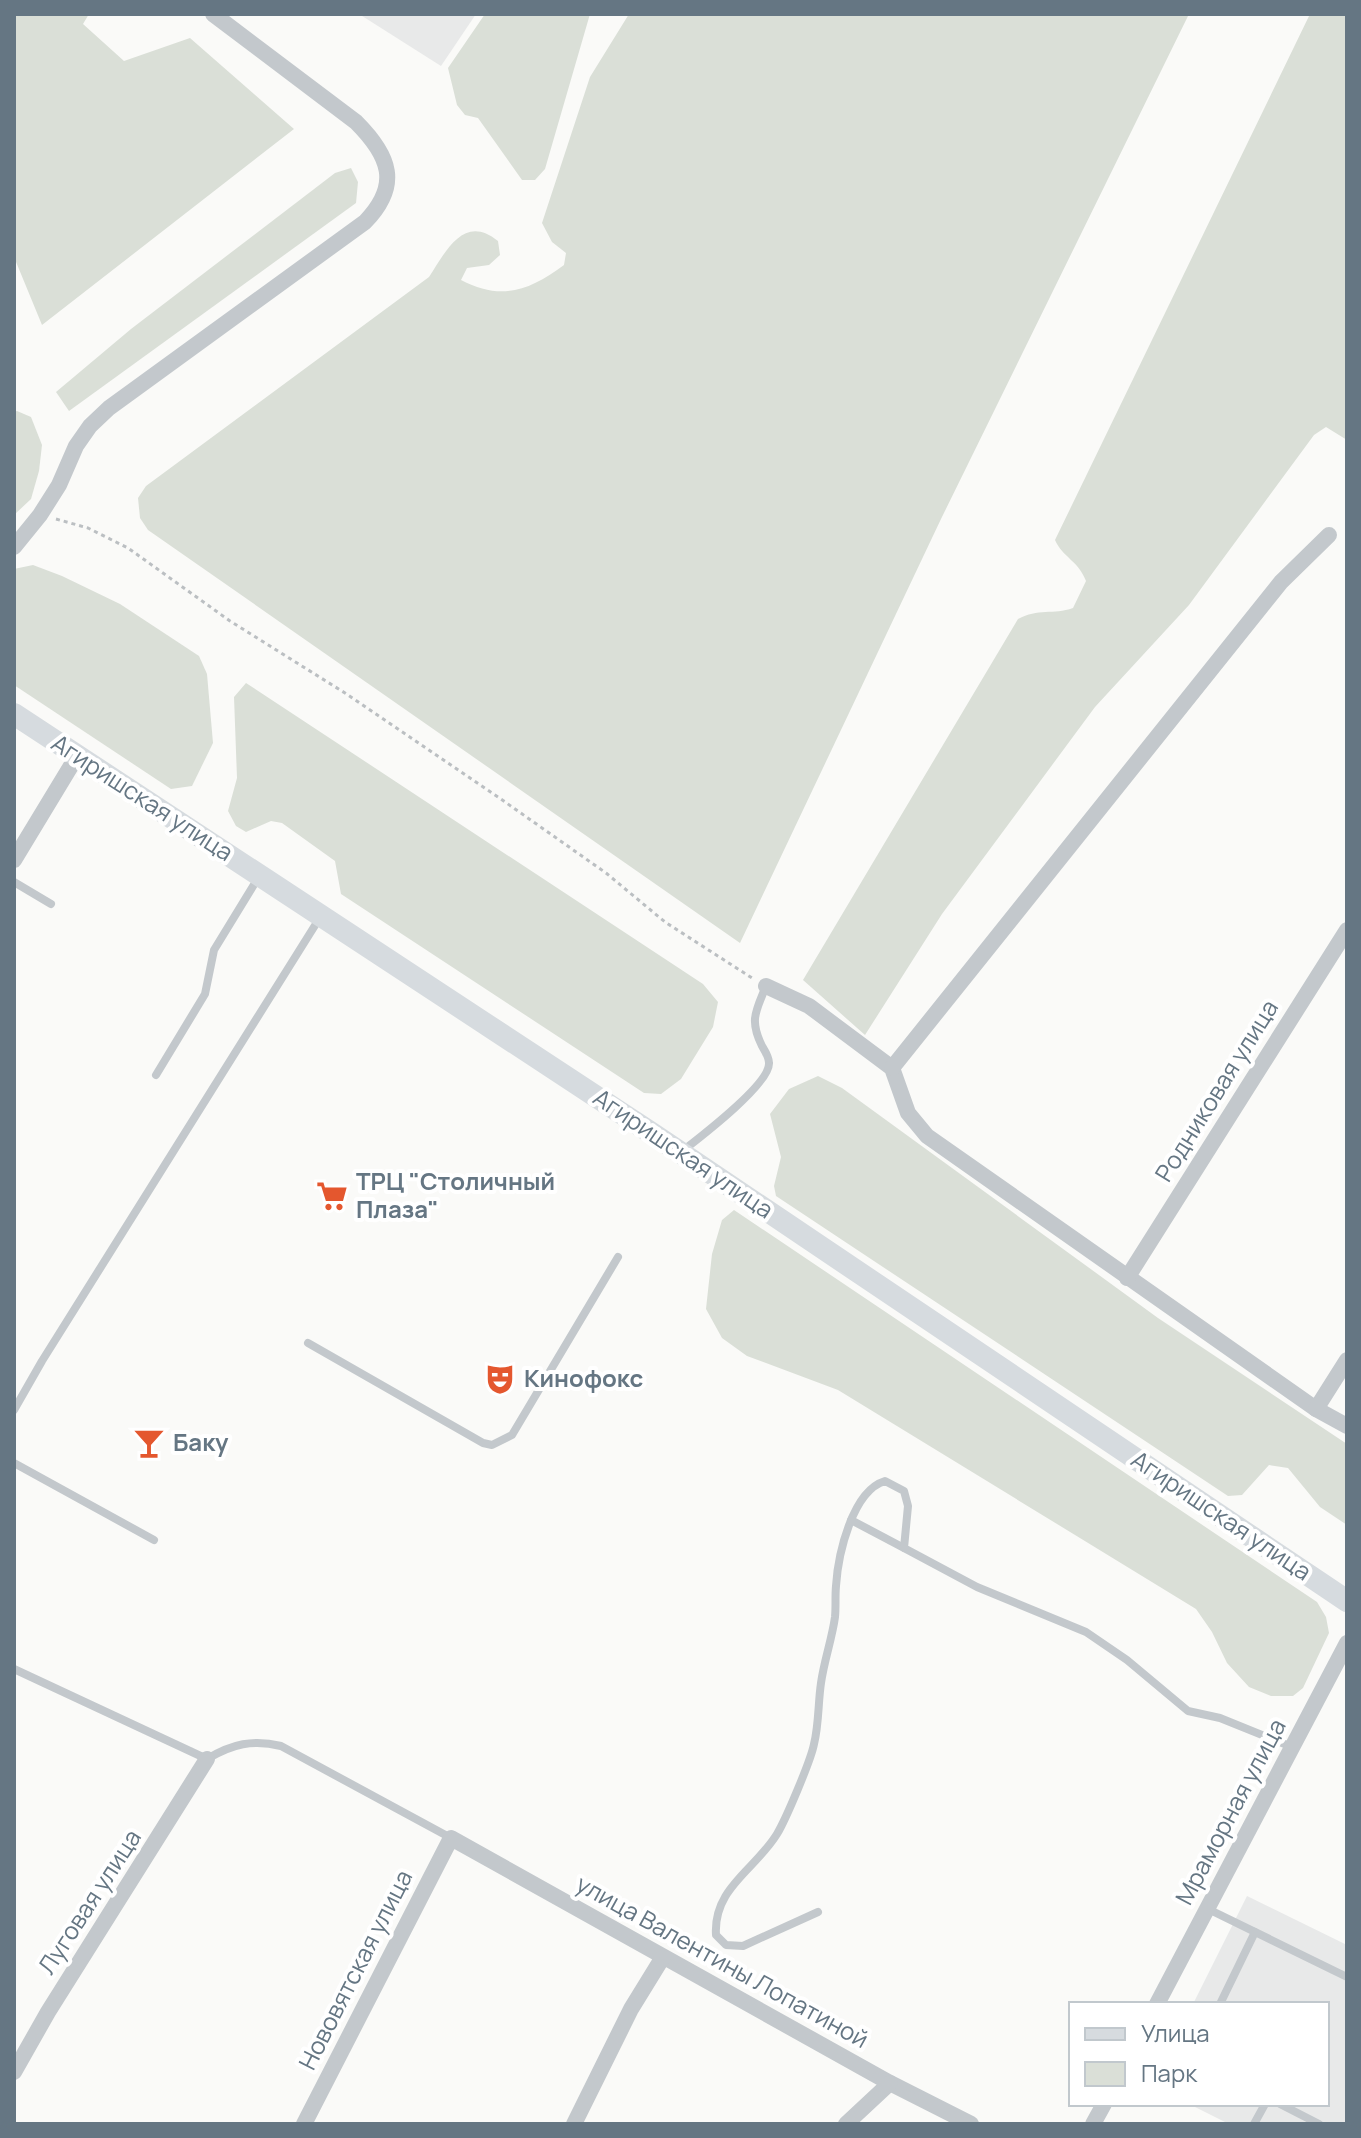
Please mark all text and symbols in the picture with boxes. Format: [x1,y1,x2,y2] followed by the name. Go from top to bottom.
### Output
[46,726,240,868] street label: Агиришская улица
[1146,993,1285,1187] street label: Родниковая улица
[587,1080,780,1225] street label: Агиришская улица
[356,1164,555,1225] place label: ТРЦ "Столичный Плаза"
[315,1179,349,1213] supermarket icon: ТРЦ "Столичный Плаза"
[524,1361,643,1394] place label: Кинофокс
[483,1362,517,1396] theatre icon: Кинофокс
[173,1425,229,1458] place label: Баку
[132,1426,166,1460] bar icon: Баку
[1125,1442,1318,1587] street label: Агиришская улица
[1167,1713,1293,1910] street label: Мраморная улица
[30,1822,148,1980] street label: Луговая улица
[290,1864,419,2075] street label: Нововятская улица
[571,1866,875,2055] street label: улица Валентины Лопатиной
[1069,2002,1329,2106] legend
[1141,2016,1210,2049] text: Улица
[1141,2056,1198,2089] text: Парк

